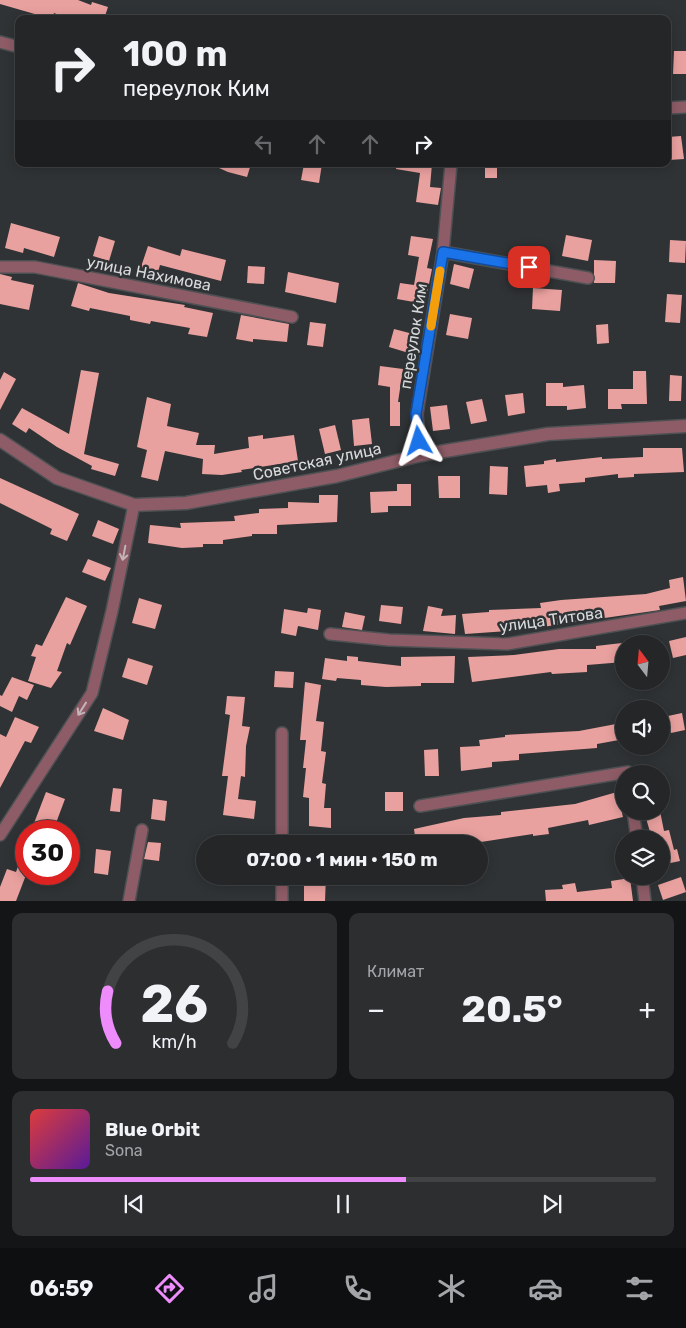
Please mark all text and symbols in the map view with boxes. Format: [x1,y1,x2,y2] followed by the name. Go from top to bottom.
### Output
[123,33,228,75] text: 100 m
[40,35,105,100] icon: right
[123,75,270,102] text: переулок Ким
[250,130,278,158] icon: left
[303,130,331,158] icon: ahead
[356,130,384,158] icon: ahead
[409,130,437,158] icon: right
[508,246,550,288] pin
[85,252,213,295] street label: улица Нахимова
[515,253,543,281] icon: arrive
[396,282,431,390] street label: переулок Ким
[392,414,444,466] position arrow
[251,439,383,484] street label: Советская улица
[119,544,128,560] one-way arrow
[498,603,604,636] street label: улица Титова
[615,635,670,690] north arrow
[615,635,670,885] map controls
[615,700,670,755] button: sound
[76,701,86,715] one-way arrow
[615,765,670,820] button: search
[15,820,80,885] speed limit sign: 30
[615,830,670,885] button: layers
[246,848,438,871] text: 07:00 · 1 мин · 150 m
[367,962,424,981] text: Климат
[141,973,208,1035] text: 26
[461,986,563,1032] text: 20.5°
[367,993,385,1026] text: −
[639,993,656,1026] text: +
[152,1031,197,1052] text: km/h
[105,1118,200,1141] text: Blue Orbit
[105,1141,143,1160] text: Sona
[120,1190,148,1218] icon: previous
[329,1190,357,1218] icon: pause
[538,1190,566,1218] icon: next
[152,1271,187,1306] icon: directions
[246,1271,281,1306] icon: music
[340,1271,375,1306] icon: phone
[434,1271,469,1306] icon: climate
[528,1271,563,1306] icon: car
[622,1271,657,1306] icon: filters
[29,1275,93,1302] text: 06:59

